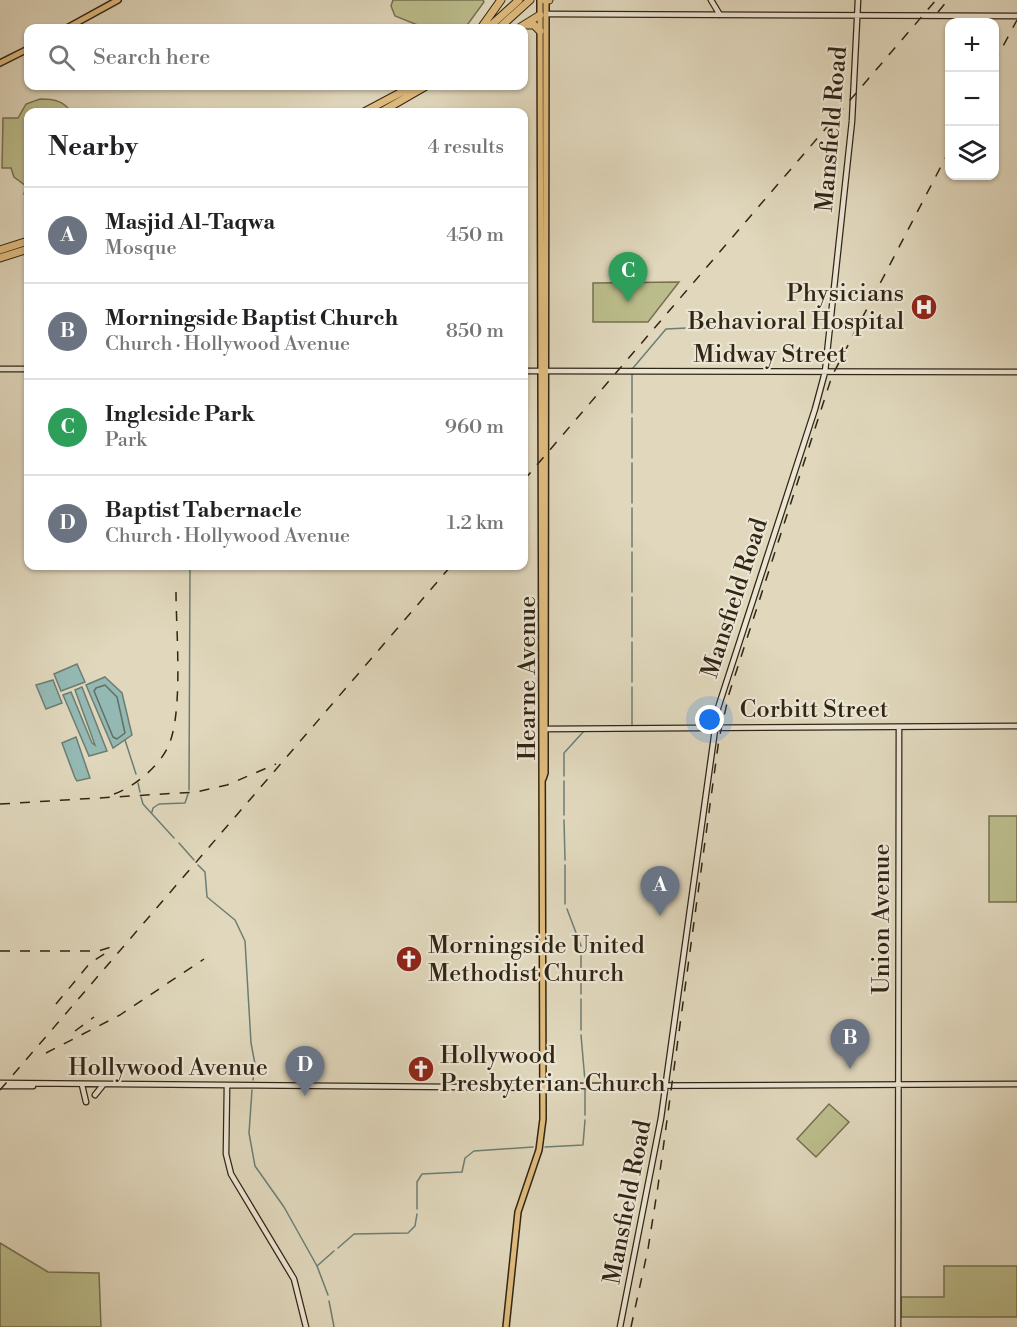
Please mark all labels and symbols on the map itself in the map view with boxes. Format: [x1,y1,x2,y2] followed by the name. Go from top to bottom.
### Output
[810,45,854,213] street label: Mansfield Road
[608,252,648,302] pin: C
[687,279,904,337] place label: Physicians Behavioral Hospital
[909,292,939,322] hospital icon: Physicians Behavioral Hospital
[693,340,847,370] street label: Midway Street
[695,514,775,682] street label: Mansfield Road
[513,596,543,760] street label: Hearne Avenue
[740,695,889,725] street label: Corbitt Street
[695,705,724,734] your location
[867,843,897,995] street label: Union Avenue
[640,866,680,916] pin: A
[428,931,645,989] place label: Morningside United Methodist Church
[394,944,424,974] church icon: Morningside United Methodist Church
[830,1020,870,1069] pin: B
[440,1041,666,1099] place label: Hollywood Presbyterian Church
[286,1046,324,1096] pin: D
[68,1053,268,1083] street label: Hollywood Avenue
[406,1054,436,1084] church icon: Hollywood Presbyterian Church
[597,1117,659,1287] street label: Mansfield Road

